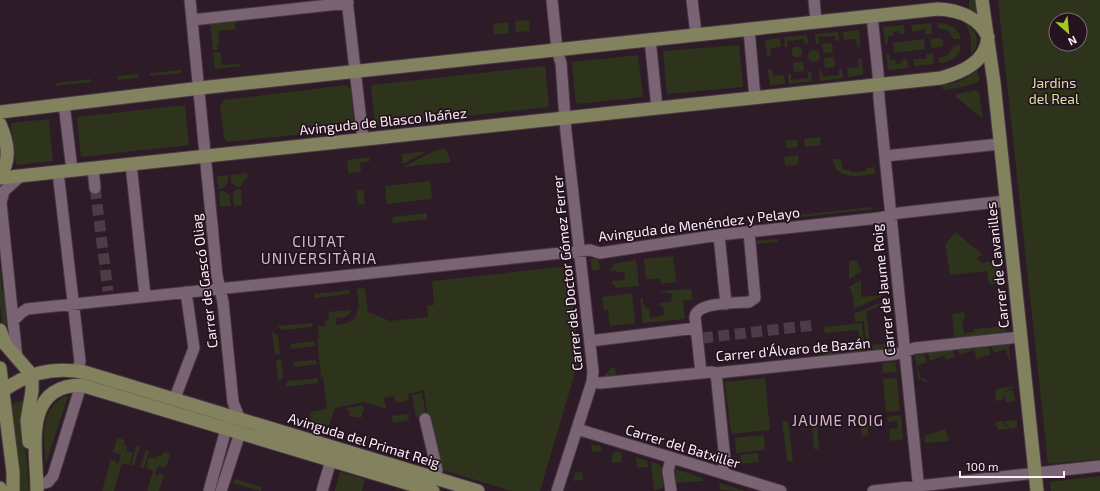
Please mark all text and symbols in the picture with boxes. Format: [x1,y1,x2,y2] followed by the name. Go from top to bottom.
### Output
[1048,12,1088,52] north arrow
[1066,34,1079,49] text: N
[1029,74,1080,107] park label: Jardins del Real
[298,104,468,138] street label: Avinguda de Blasco Ibáñez
[548,174,586,372] street label: Carrer del Doctor Gómez Ferrer
[982,201,1012,329] street label: Carrer de Cavanilles
[597,203,801,245] street label: Avinguda de Menéndez y Pelayo
[187,213,221,349] street label: Carrer de Gascó Oliag
[868,223,898,357] street label: Carrer de Jaume Roig
[261,232,377,267] district label: CIUTAT UNIVERSITÀRIA
[715,334,871,364] street label: Carrer d'Álvaro de Bazán
[286,409,442,471] street label: Avinguda del Primat Reig
[792,411,884,429] district label: JAUME ROIG
[624,420,743,472] street label: Carrer del Batxiller
[960,453,1064,479] scale bar
[966,459,998,473] text: 100 m

